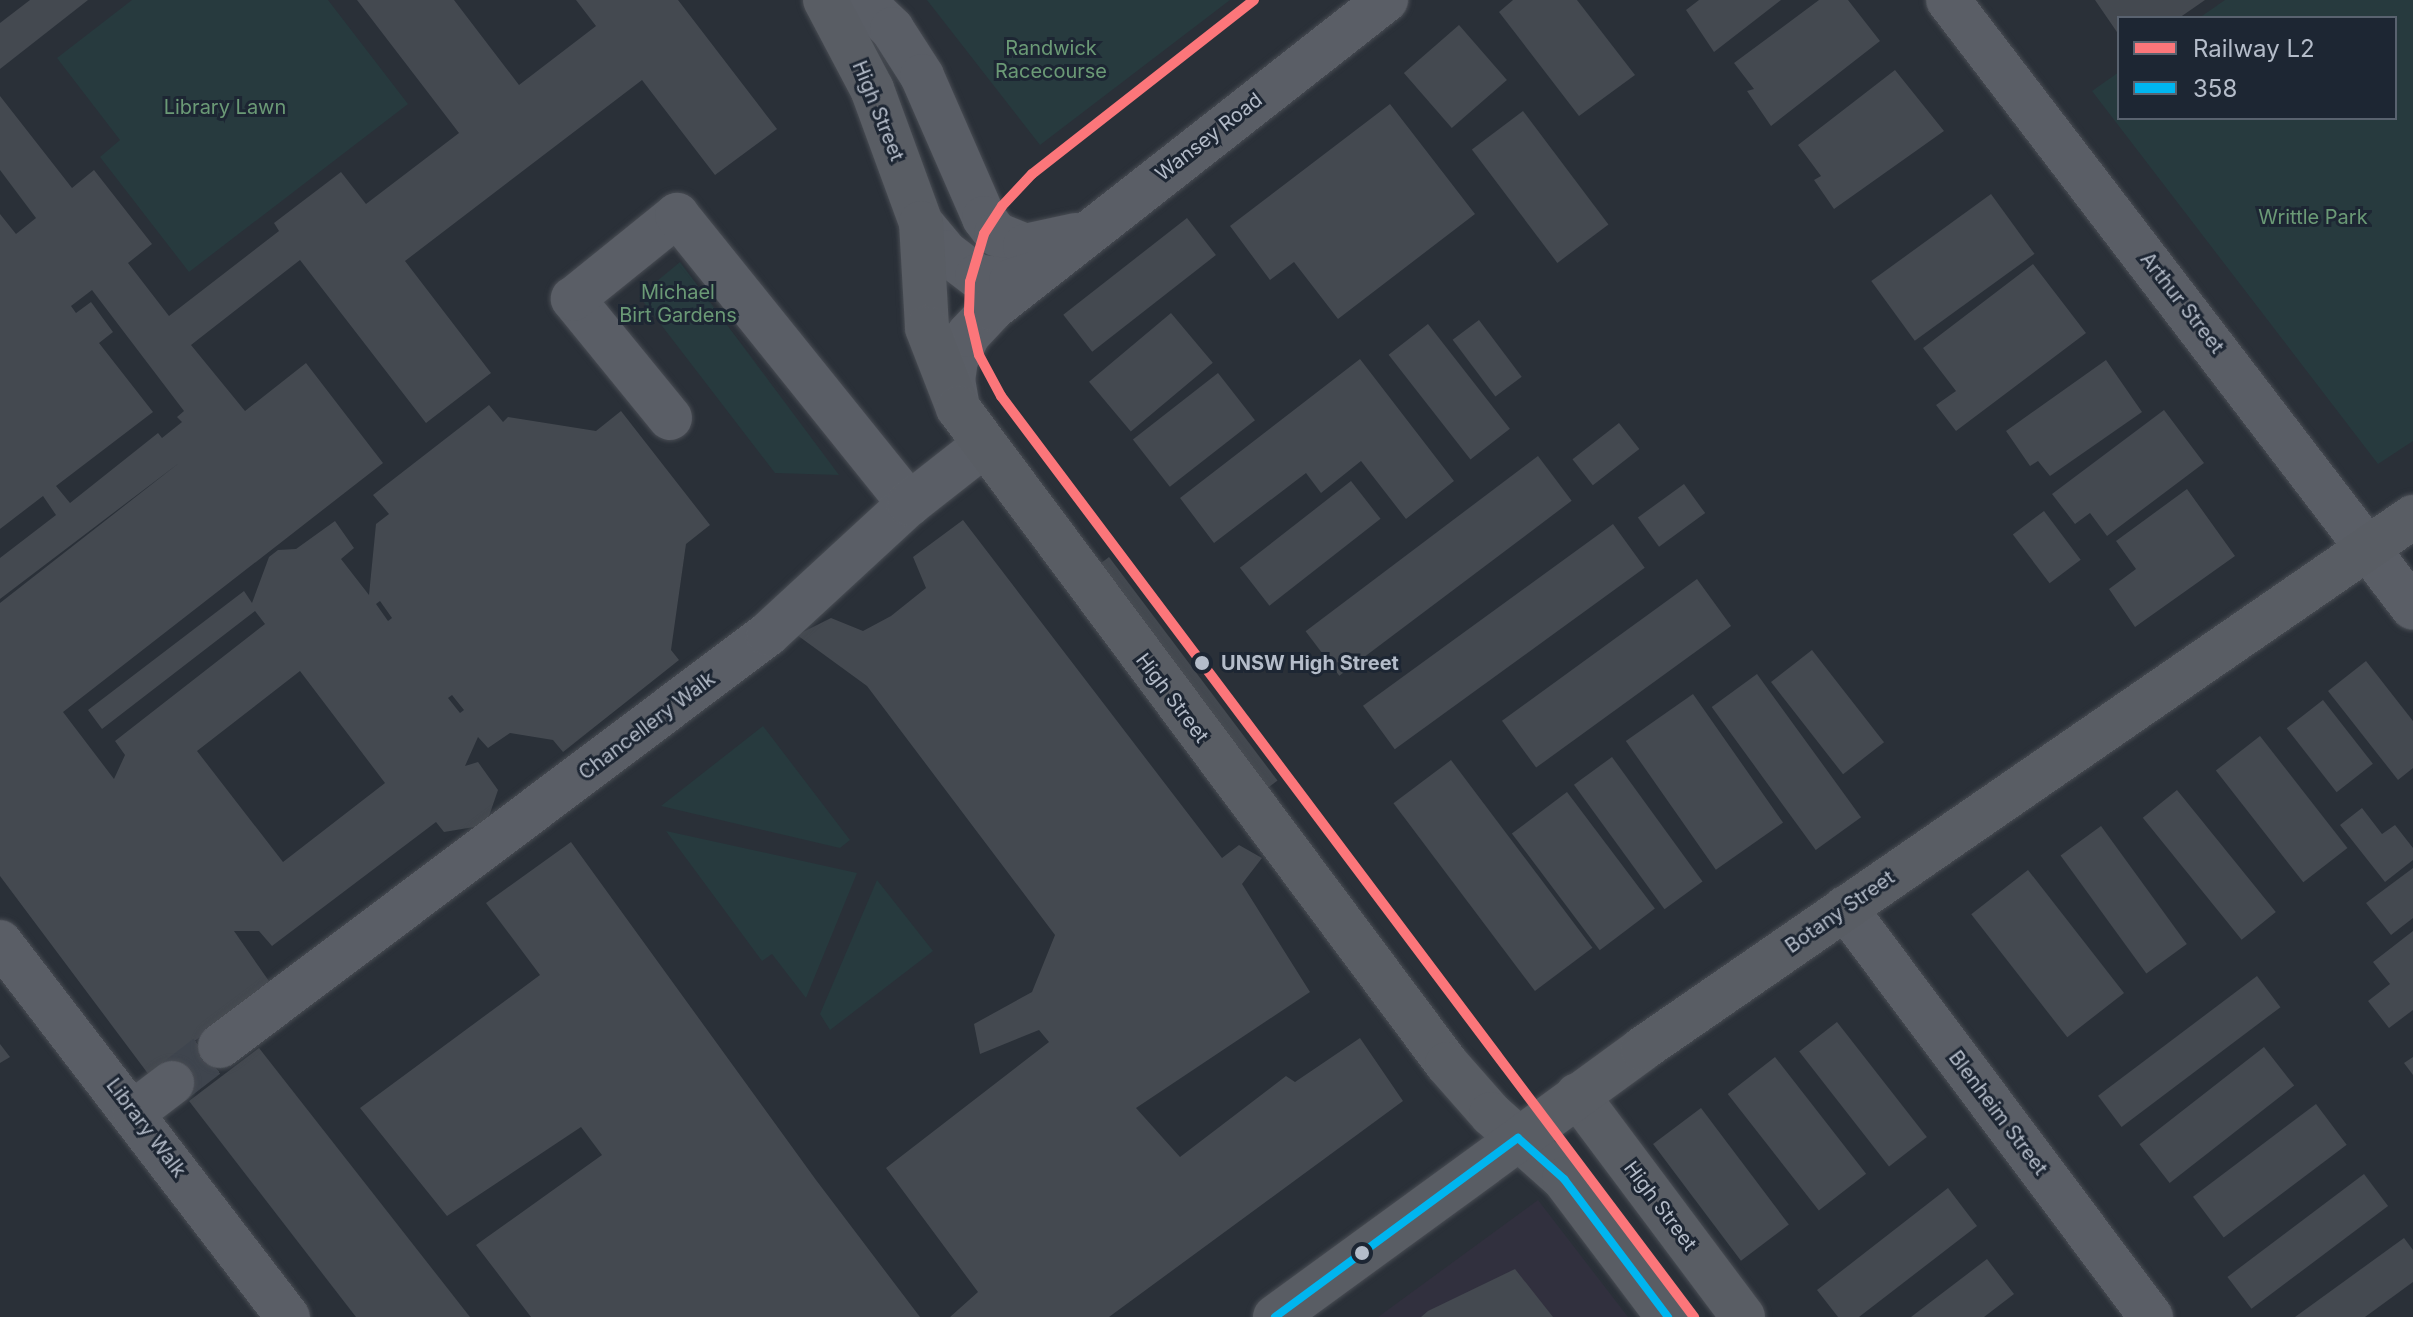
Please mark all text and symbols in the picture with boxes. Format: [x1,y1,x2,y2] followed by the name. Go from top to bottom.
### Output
[2117,16,2397,120] legend
[2193,34,2315,63] text: Railway L2
[995,36,1107,83] park label: Randwick Racecourse
[847,57,909,165] street label: High Street
[2193,74,2237,103] text: 358
[1151,88,1267,186] street label: Wansey Road
[164,95,286,119] park label: Library Lawn
[2258,205,2368,229] park label: Writtle Park
[2135,248,2229,358] street label: Arthur Street
[619,281,737,328] park label: Michael Birt Gardens
[1131,649,1213,747] street label: High Street
[1190,651,1214,675] marker: UNSW High Street
[1221,651,1399,675] place label: UNSW High Street
[574,667,720,785] street label: Chancellery Walk
[1781,866,1899,958] street label: Botany Street
[1943,1046,2053,1180] street label: Blenheim Street
[101,1074,191,1182] street label: Library Walk
[1619,1157,1701,1255] street label: High Street
[1354,1245,1370,1261] unlabelled marker

